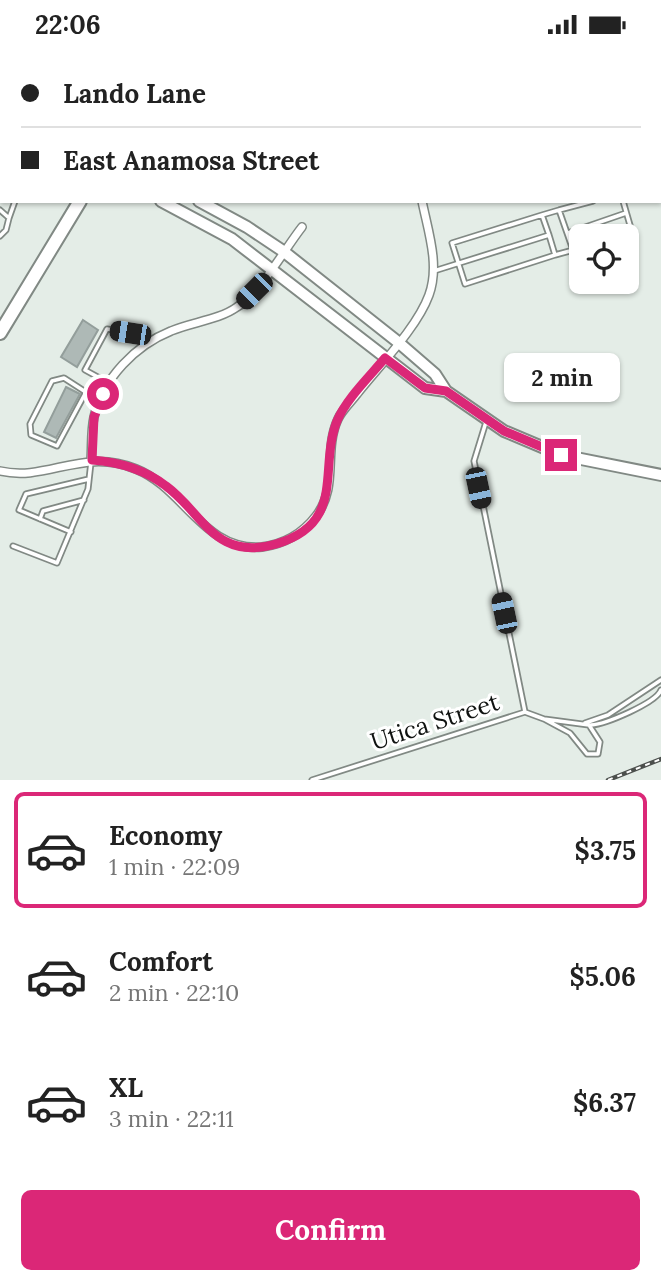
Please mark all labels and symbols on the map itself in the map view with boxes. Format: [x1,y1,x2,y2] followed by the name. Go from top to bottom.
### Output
[232,269,277,313] car
[108,319,153,347] car
[503,353,619,403] callout: 2 min
[87,378,119,410] route start
[545,439,577,471] route end
[464,465,493,511] car
[490,590,519,636] car
[367,686,504,757] street label: Utica Street

